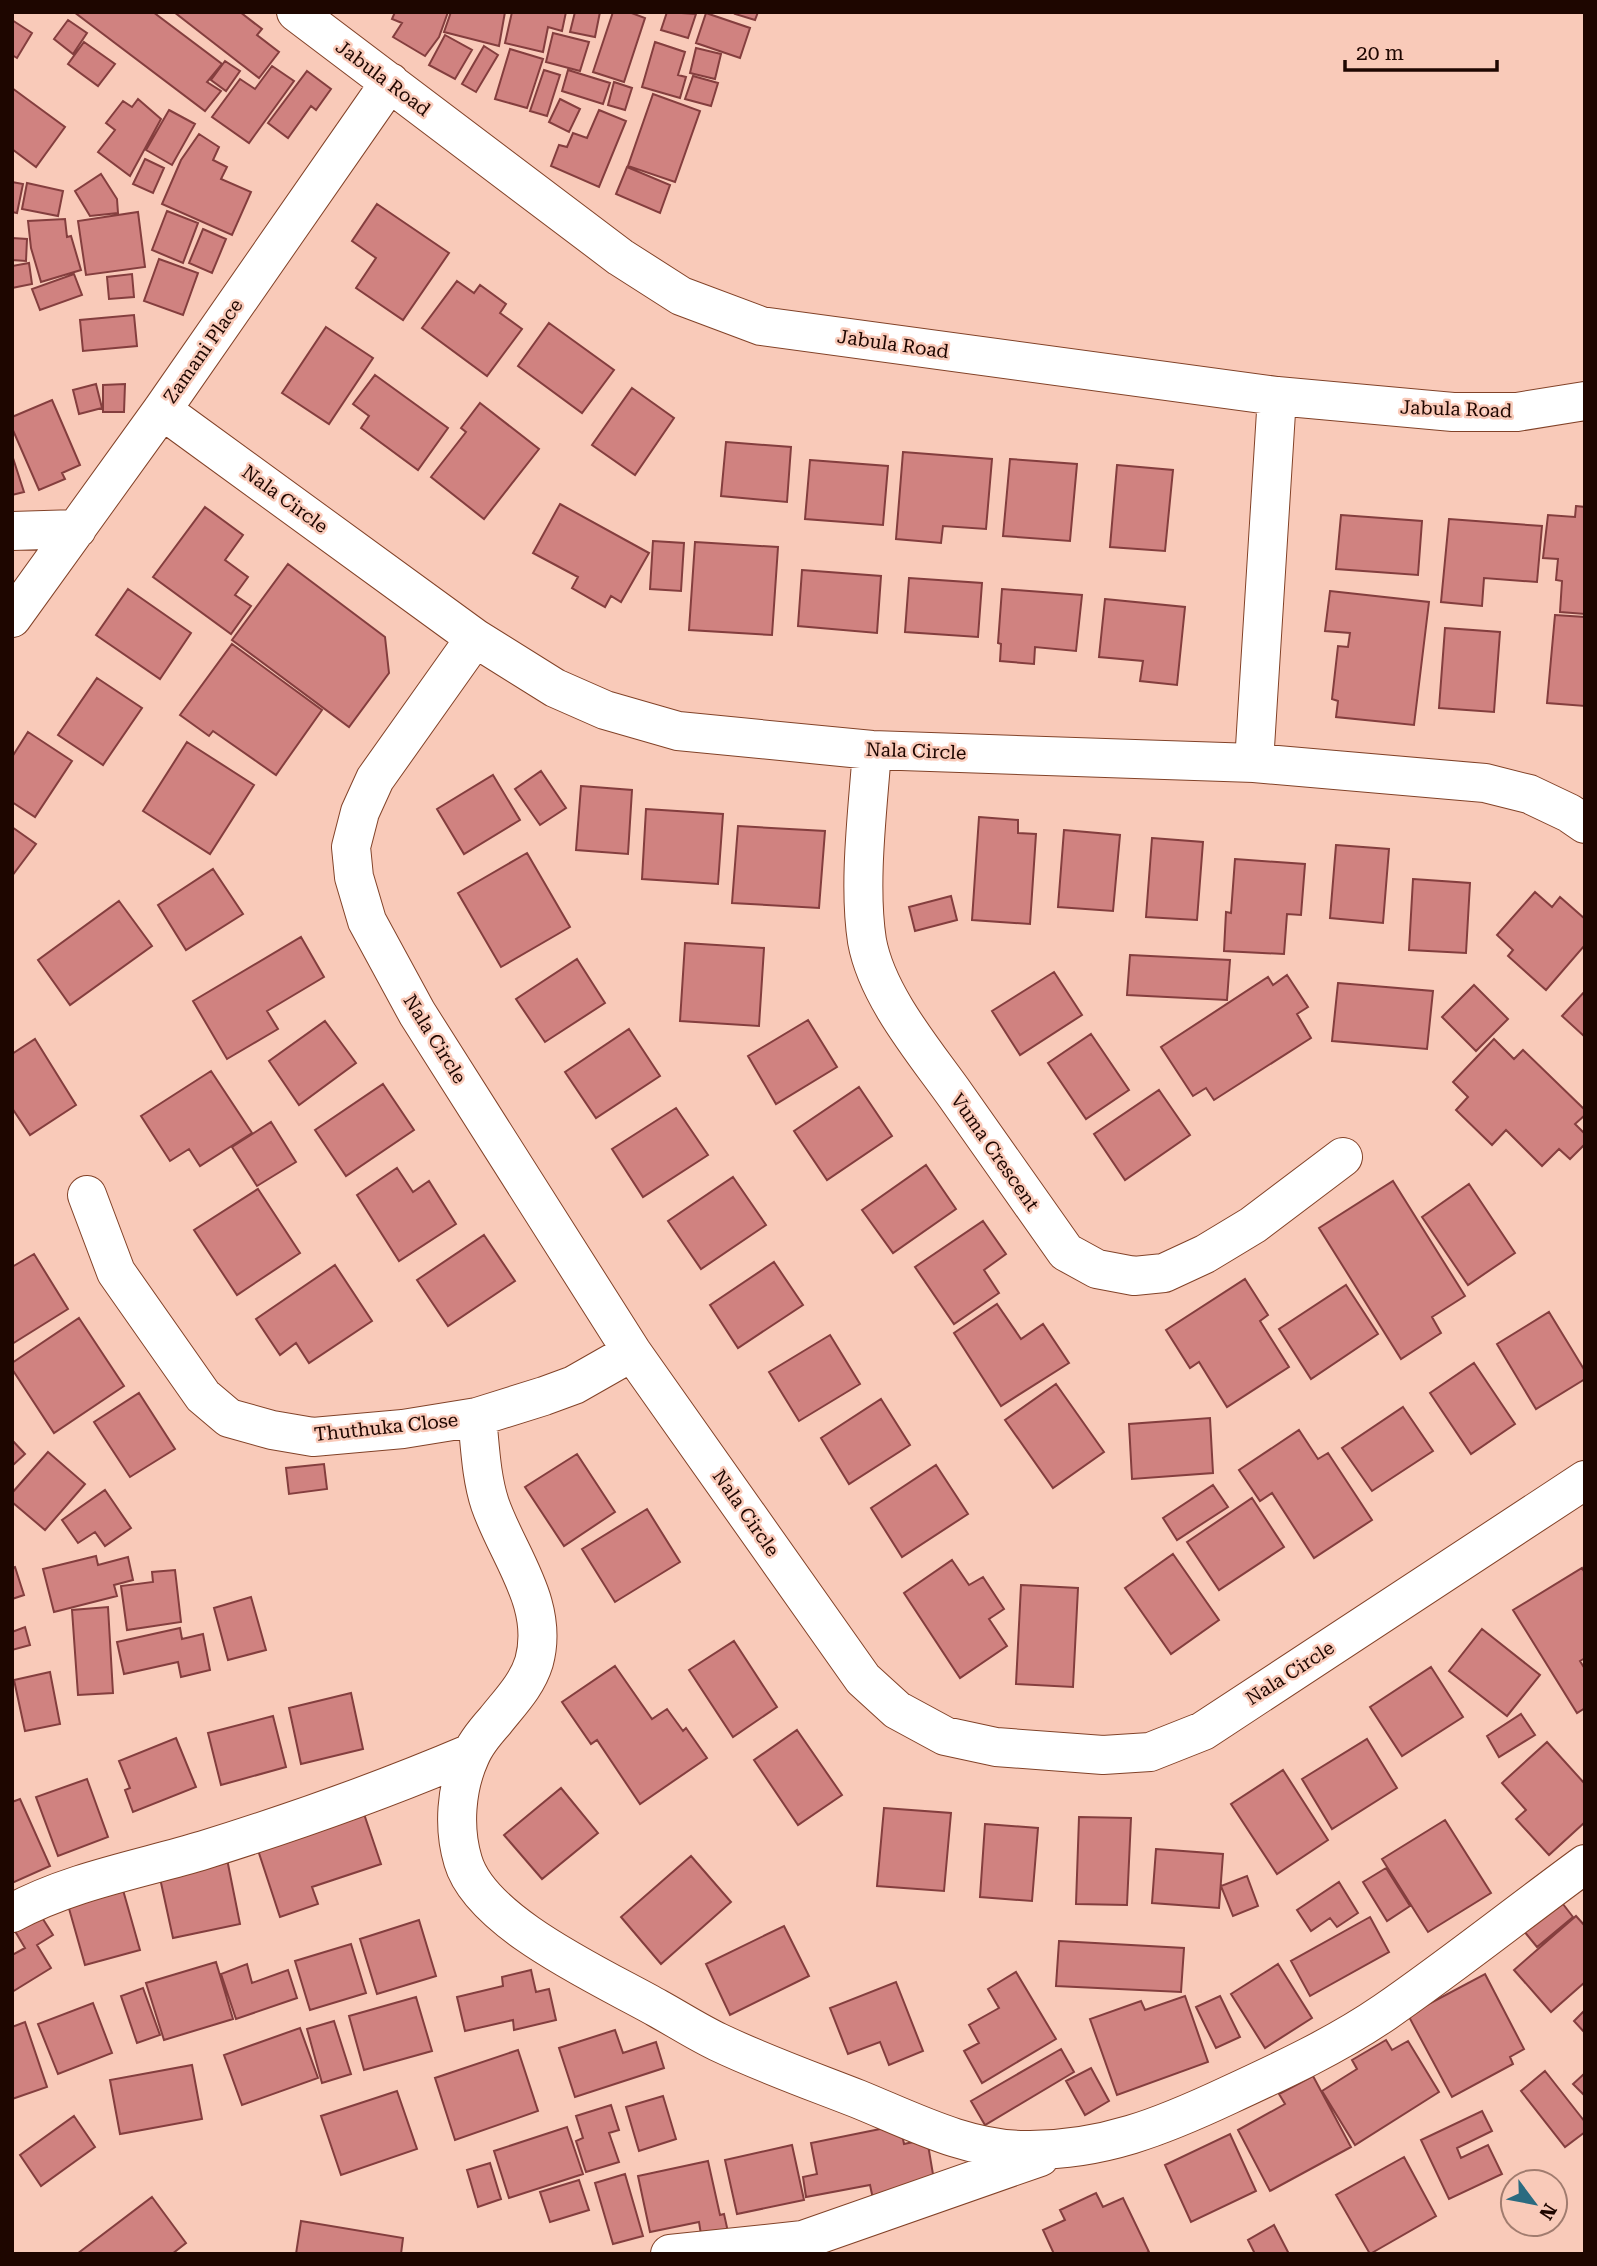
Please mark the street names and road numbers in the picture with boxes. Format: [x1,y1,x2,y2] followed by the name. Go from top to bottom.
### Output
[331,35,435,121] street label: Jabula Road
[159,294,247,408] street label: Zamani Place
[836,325,950,363] street label: Jabula Road
[1399,396,1513,422] street label: Jabula Road
[238,460,332,538] street label: Nala Circle
[865,738,967,764] street label: Nala Circle
[399,990,471,1088] street label: Nala Circle
[946,1089,1044,1215] street label: Vuma Crescent
[313,1408,459,1446] street label: Thuthuka Close
[708,1465,784,1561] street label: Nala Circle
[1242,1636,1338,1710] street label: Nala Circle

